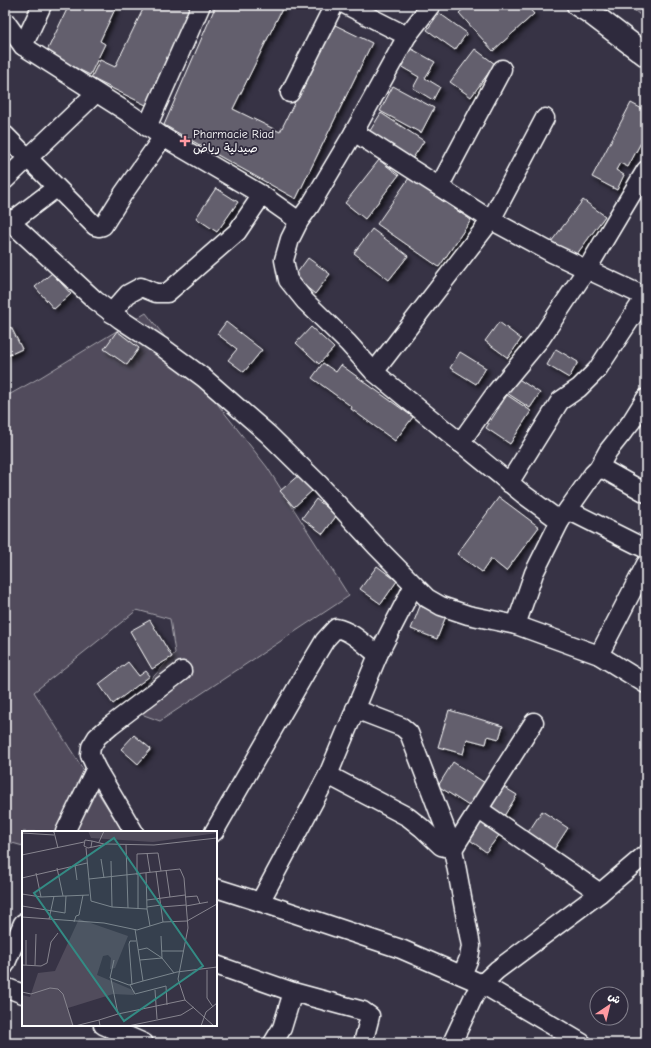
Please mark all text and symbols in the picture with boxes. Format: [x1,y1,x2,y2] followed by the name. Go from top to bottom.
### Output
[193,127,274,155] place label: Pharmacie Riad صيدلية رياض
[180,136,190,146] marker: Pharmacie Riad صيدلية رياض
[22,831,217,1026] inset map
[589,986,629,1026] north arrow
[606,989,623,1007] text: ش

